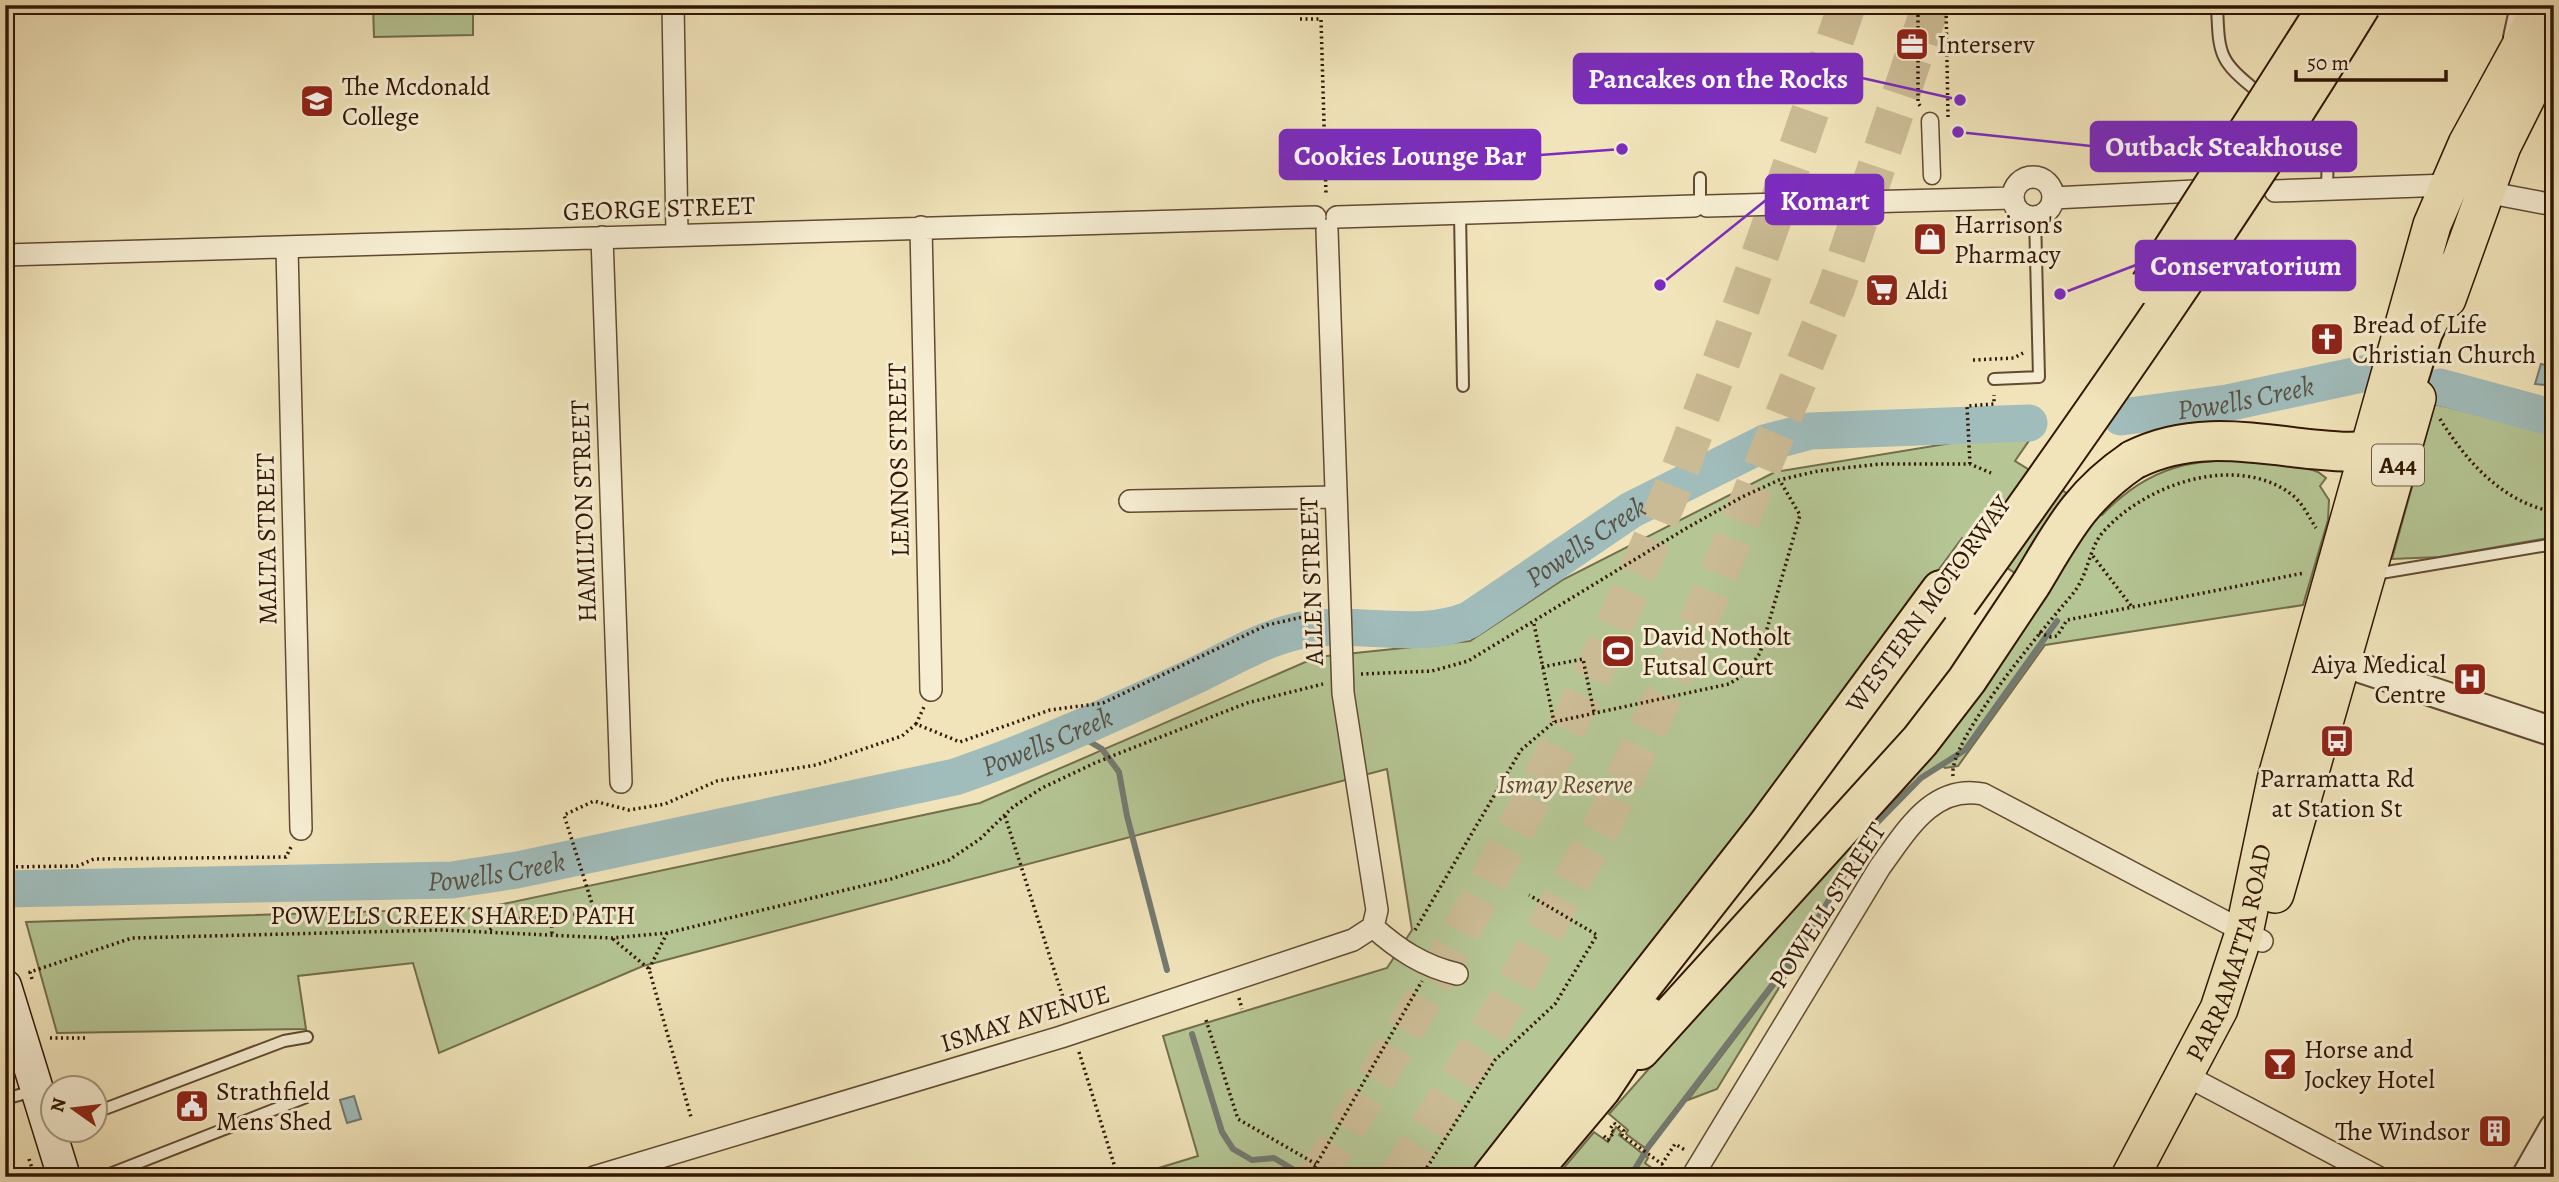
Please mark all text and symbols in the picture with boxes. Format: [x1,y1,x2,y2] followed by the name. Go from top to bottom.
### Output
[1893,25,1931,63] office icon: Interserv
[1937,27,2035,62] place label: Interserv
[2296,38,2447,82] scale bar
[2307,49,2349,77] text: 50 m
[1574,54,1862,103] callout: Pancakes on the Rocks
[1588,60,1848,98] text: Pancakes on the Rocks
[342,69,490,134] place label: The Mcdonald College
[298,82,336,120] school or university icon: The Mcdonald College
[2091,122,2356,171] callout: Outback Steakhouse
[2105,128,2343,166] text: Outback Steakhouse
[1280,130,1540,179] callout: Cookies Lounge Bar
[1294,137,1527,175] text: Cookies Lounge Bar
[1766,175,1883,224] callout: Komart
[1780,182,1870,220] text: Komart
[562,188,756,229] street label: GEORGE STREET
[1954,207,2063,272] place label: Harrison's Pharmacy
[1911,220,1949,258] shop icon: Harrison's Pharmacy
[2136,241,2355,290] callout: Conservatorium
[2150,247,2342,285] text: Conservatorium
[1863,271,1901,309] supermarket icon: Aldi
[1905,273,1948,308] place label: Aldi
[2352,307,2536,372] place label: Bread of Life Christian Church
[2308,320,2346,358] church icon: Bread of Life Christian Church
[879,362,918,558] street label: LEMNOS STREET
[2175,367,2318,429] water label: Powells Creek
[562,399,605,623] street label: HAMILTON STREET
[2372,444,2424,486] road number: A44
[248,453,285,625] street label: MALTA STREET
[1518,488,1653,596] water label: Powells Creek
[1837,488,2020,721] street label: WESTERN MOTORWAY
[1291,496,1332,667] street label: ALLEN STREET
[1642,619,1792,684] place label: David Notholt Futsal Court
[1599,632,1637,670] sports icon: David Notholt Futsal Court
[2311,647,2446,712] place label: Aiya Medical Centre
[2451,660,2489,698] hospital icon: Aiya Medical Centre
[976,698,1119,786] water label: Powells Creek
[2318,722,2356,760] bus stop icon: Parramatta Rd at Station St
[2260,761,2415,826] place label: Parramatta Rd at Station St
[1497,767,1633,802] park label: Ismay Reserve
[1761,816,1894,995] street label: POWELL STREET
[2177,841,2280,1068] street label: PARRAMATTA ROAD
[427,842,569,900] water label: Powells Creek
[270,898,636,933] street label: POWELLS CREEK SHARED PATH
[936,976,1114,1061] street label: ISMAY AVENUE
[2304,1032,2435,1097] place label: Horse and Jockey Hotel
[2261,1045,2299,1083] bar icon: Horse and Jockey Hotel
[38,1074,108,1144] north arrow
[216,1074,332,1139] place label: Strathfield Mens Shed
[173,1087,211,1125] public building icon: Strathfield Mens Shed
[44,1095,73,1115] text: N
[2476,1112,2514,1150] building icon: The Windsor
[2335,1114,2470,1149] place label: The Windsor

